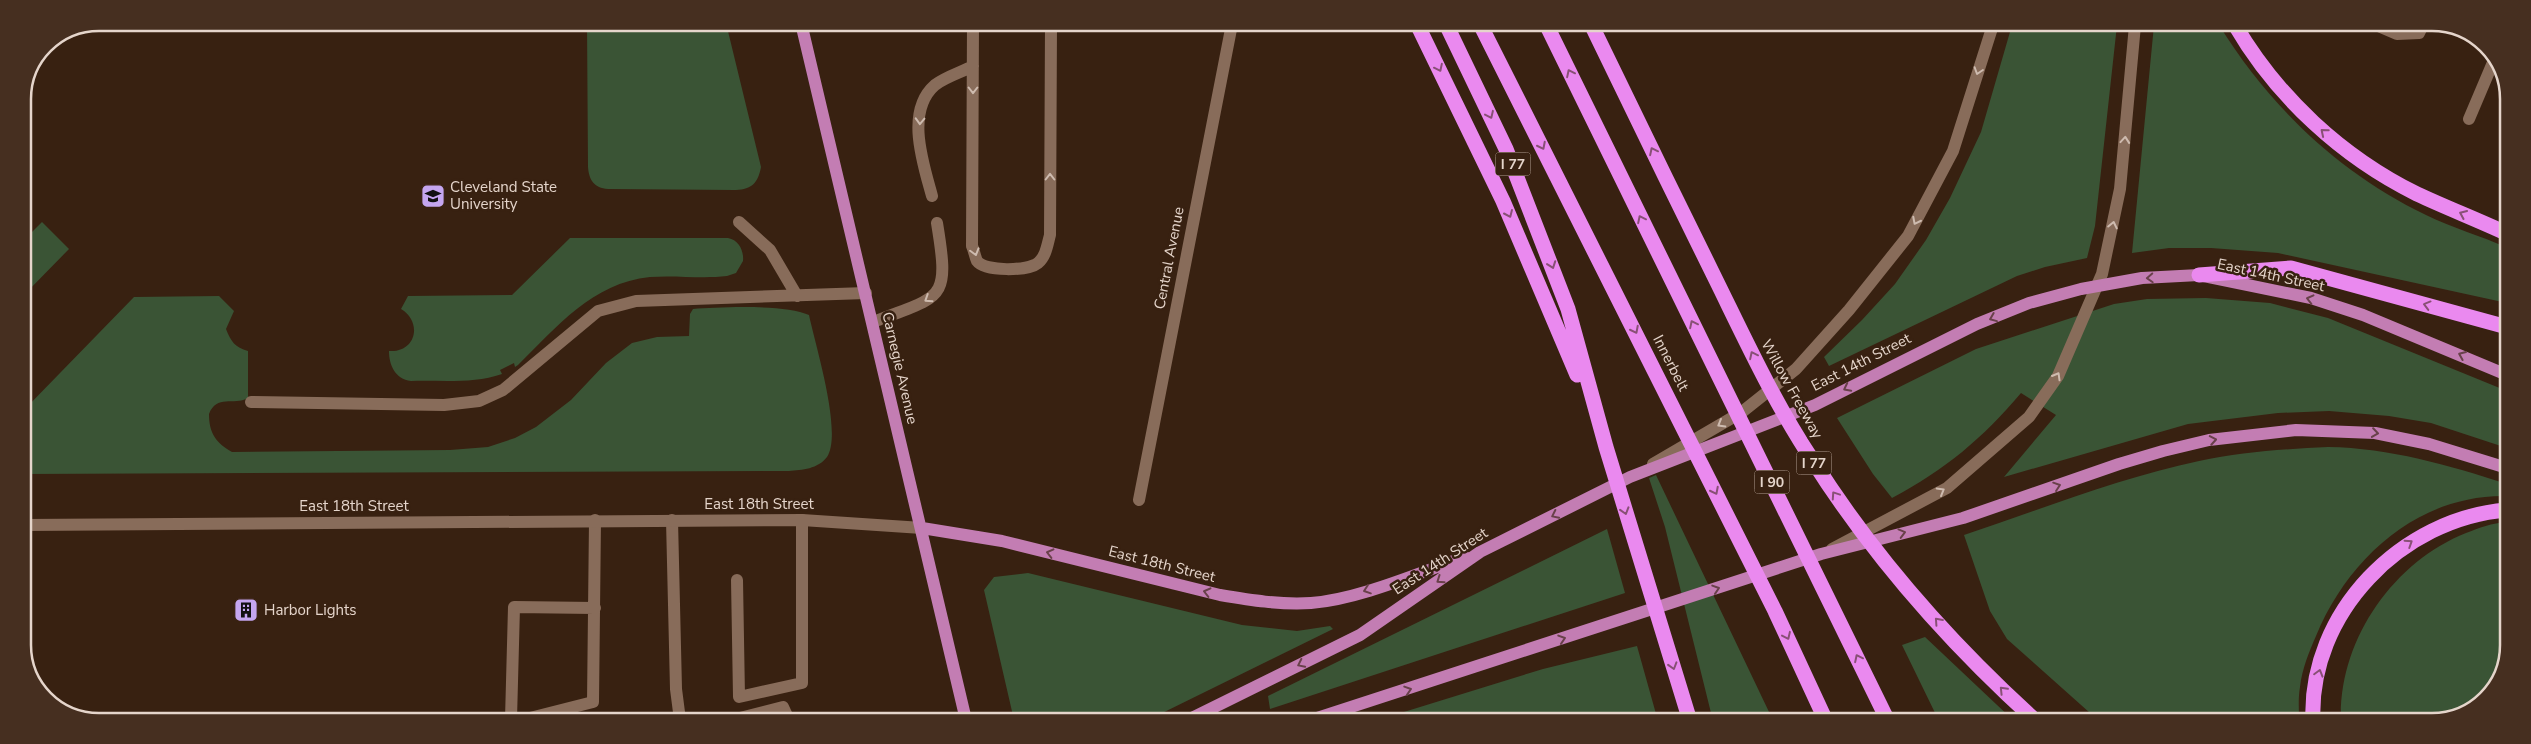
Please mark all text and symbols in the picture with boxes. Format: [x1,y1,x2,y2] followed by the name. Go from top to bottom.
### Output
[1433,63,1443,72] one-way arrow
[1974,66,1984,75] one-way arrow
[1566,69,1576,78] one-way arrow
[968,86,978,94] one-way arrow
[1484,110,1495,119] one-way arrow
[914,118,925,126] one-way arrow
[2321,129,2330,138] one-way arrow
[2119,136,2130,144] one-way arrow
[1536,140,1546,149] one-way arrow
[1649,147,1659,156] one-way arrow
[1496,152,1530,175] road number: I 77
[1045,173,1055,180] one-way arrow
[450,177,557,214] place label: Cleveland State University
[420,183,446,209] school or university icon: Cleveland State University
[1149,205,1189,311] street label: Central Avenue
[1503,209,1514,218] one-way arrow
[2459,210,2468,221] one-way arrow
[1637,215,1648,224] one-way arrow
[1912,215,1922,224] one-way arrow
[2107,220,2118,229] one-way arrow
[969,247,979,255] one-way arrow
[2215,254,2327,296] street label: East 14th Street
[1546,260,1556,269] one-way arrow
[2146,272,2154,283] one-way arrow
[924,293,933,303] one-way arrow
[2307,294,2315,304] one-way arrow
[2423,300,2431,310] one-way arrow
[877,310,923,426] street label: Carnegie Avenue
[1989,311,1998,322] one-way arrow
[1689,320,1699,329] one-way arrow
[1629,324,1639,333] one-way arrow
[1808,328,1915,396] street label: East 14th Street
[1648,332,1694,395] street label: Innerbelt
[1756,336,1828,443] street label: Willow Freeway
[2458,351,2467,362] one-way arrow
[1749,352,1759,361] one-way arrow
[2050,373,2060,382] one-way arrow
[1843,382,1852,392] one-way arrow
[1717,418,1726,428] one-way arrow
[2370,428,2379,438] one-way arrow
[2209,436,2217,446] one-way arrow
[1796,452,1832,474] road number: I 77
[1754,471,1790,494] road number: I 90
[2053,481,2061,491] one-way arrow
[1709,485,1719,494] one-way arrow
[1936,487,1945,497] one-way arrow
[1832,492,1842,501] one-way arrow
[704,494,814,514] street label: East 18th Street
[299,496,409,516] street label: East 18th Street
[1620,506,1630,514] one-way arrow
[1551,508,1560,519] one-way arrow
[1389,522,1492,599] street label: East 14th Street
[1898,529,1906,539] one-way arrow
[2404,540,2413,549] one-way arrow
[1107,541,1218,587] street label: East 18th Street
[1046,548,1054,558] one-way arrow
[1436,574,1445,583] one-way arrow
[1363,584,1372,594] one-way arrow
[1712,584,1720,594] one-way arrow
[1203,587,1212,598] one-way arrow
[233,597,259,623] building icon: Harbor Lights
[264,600,356,620] place label: Harbor Lights
[1935,618,1944,627] one-way arrow
[1781,631,1791,640] one-way arrow
[1557,635,1566,645] one-way arrow
[1854,654,1864,663] one-way arrow
[1297,658,1306,668] one-way arrow
[1668,661,1678,670] one-way arrow
[2313,670,2323,678] one-way arrow
[1403,686,1411,696] one-way arrow
[2000,687,2009,696] one-way arrow

